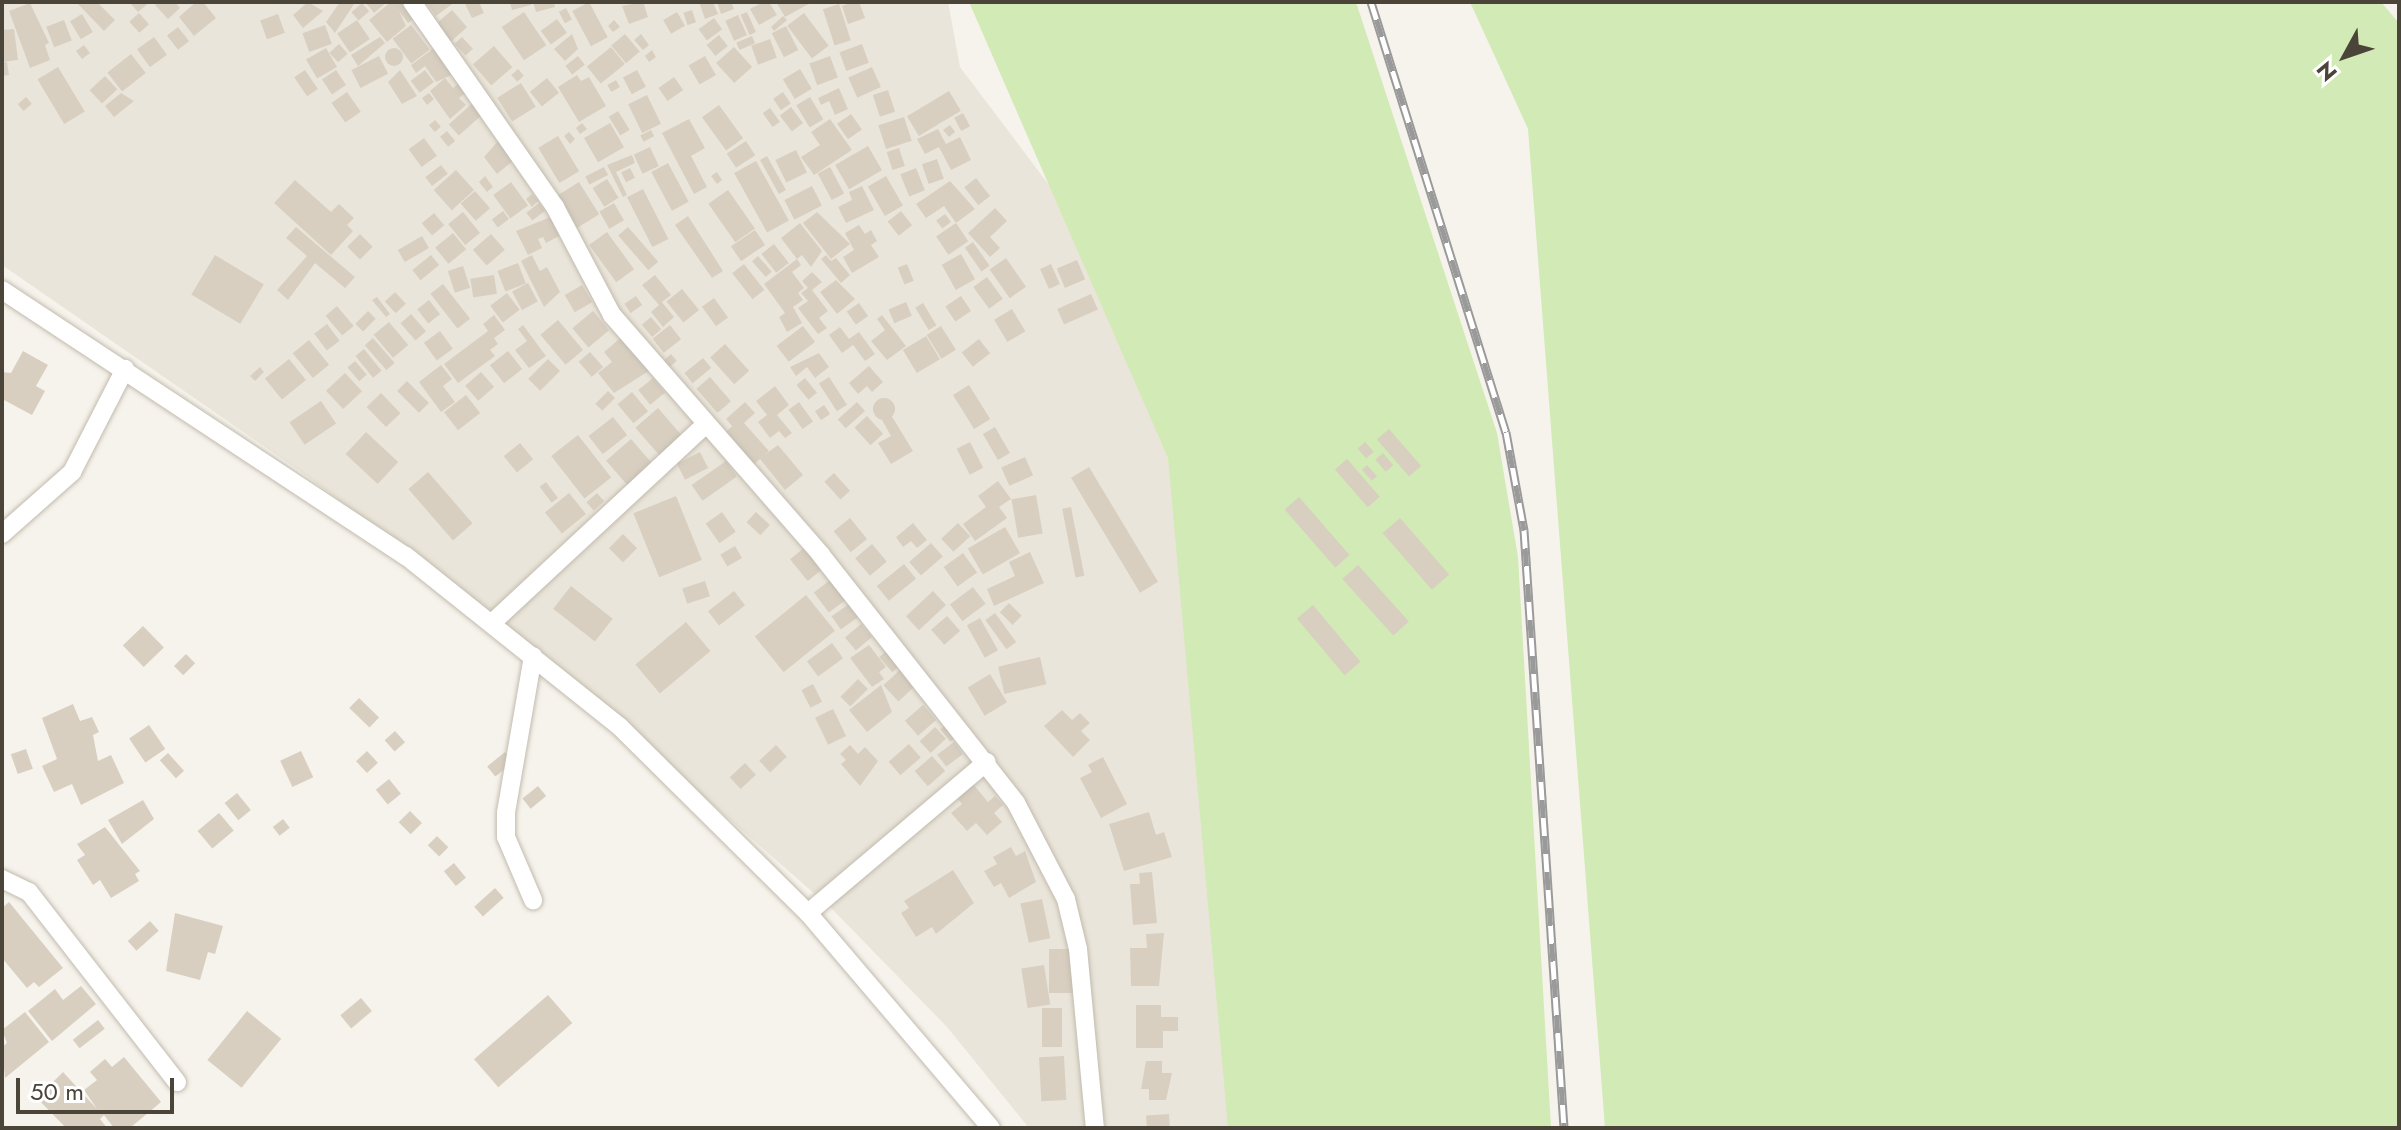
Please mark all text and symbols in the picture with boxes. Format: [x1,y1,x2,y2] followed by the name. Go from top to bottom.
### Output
[2305,16,2385,96] north arrow
[2309,54,2344,88] text: N
[20,1062,178,1112] scale bar
[30,1074,84,1109] text: 50 m

